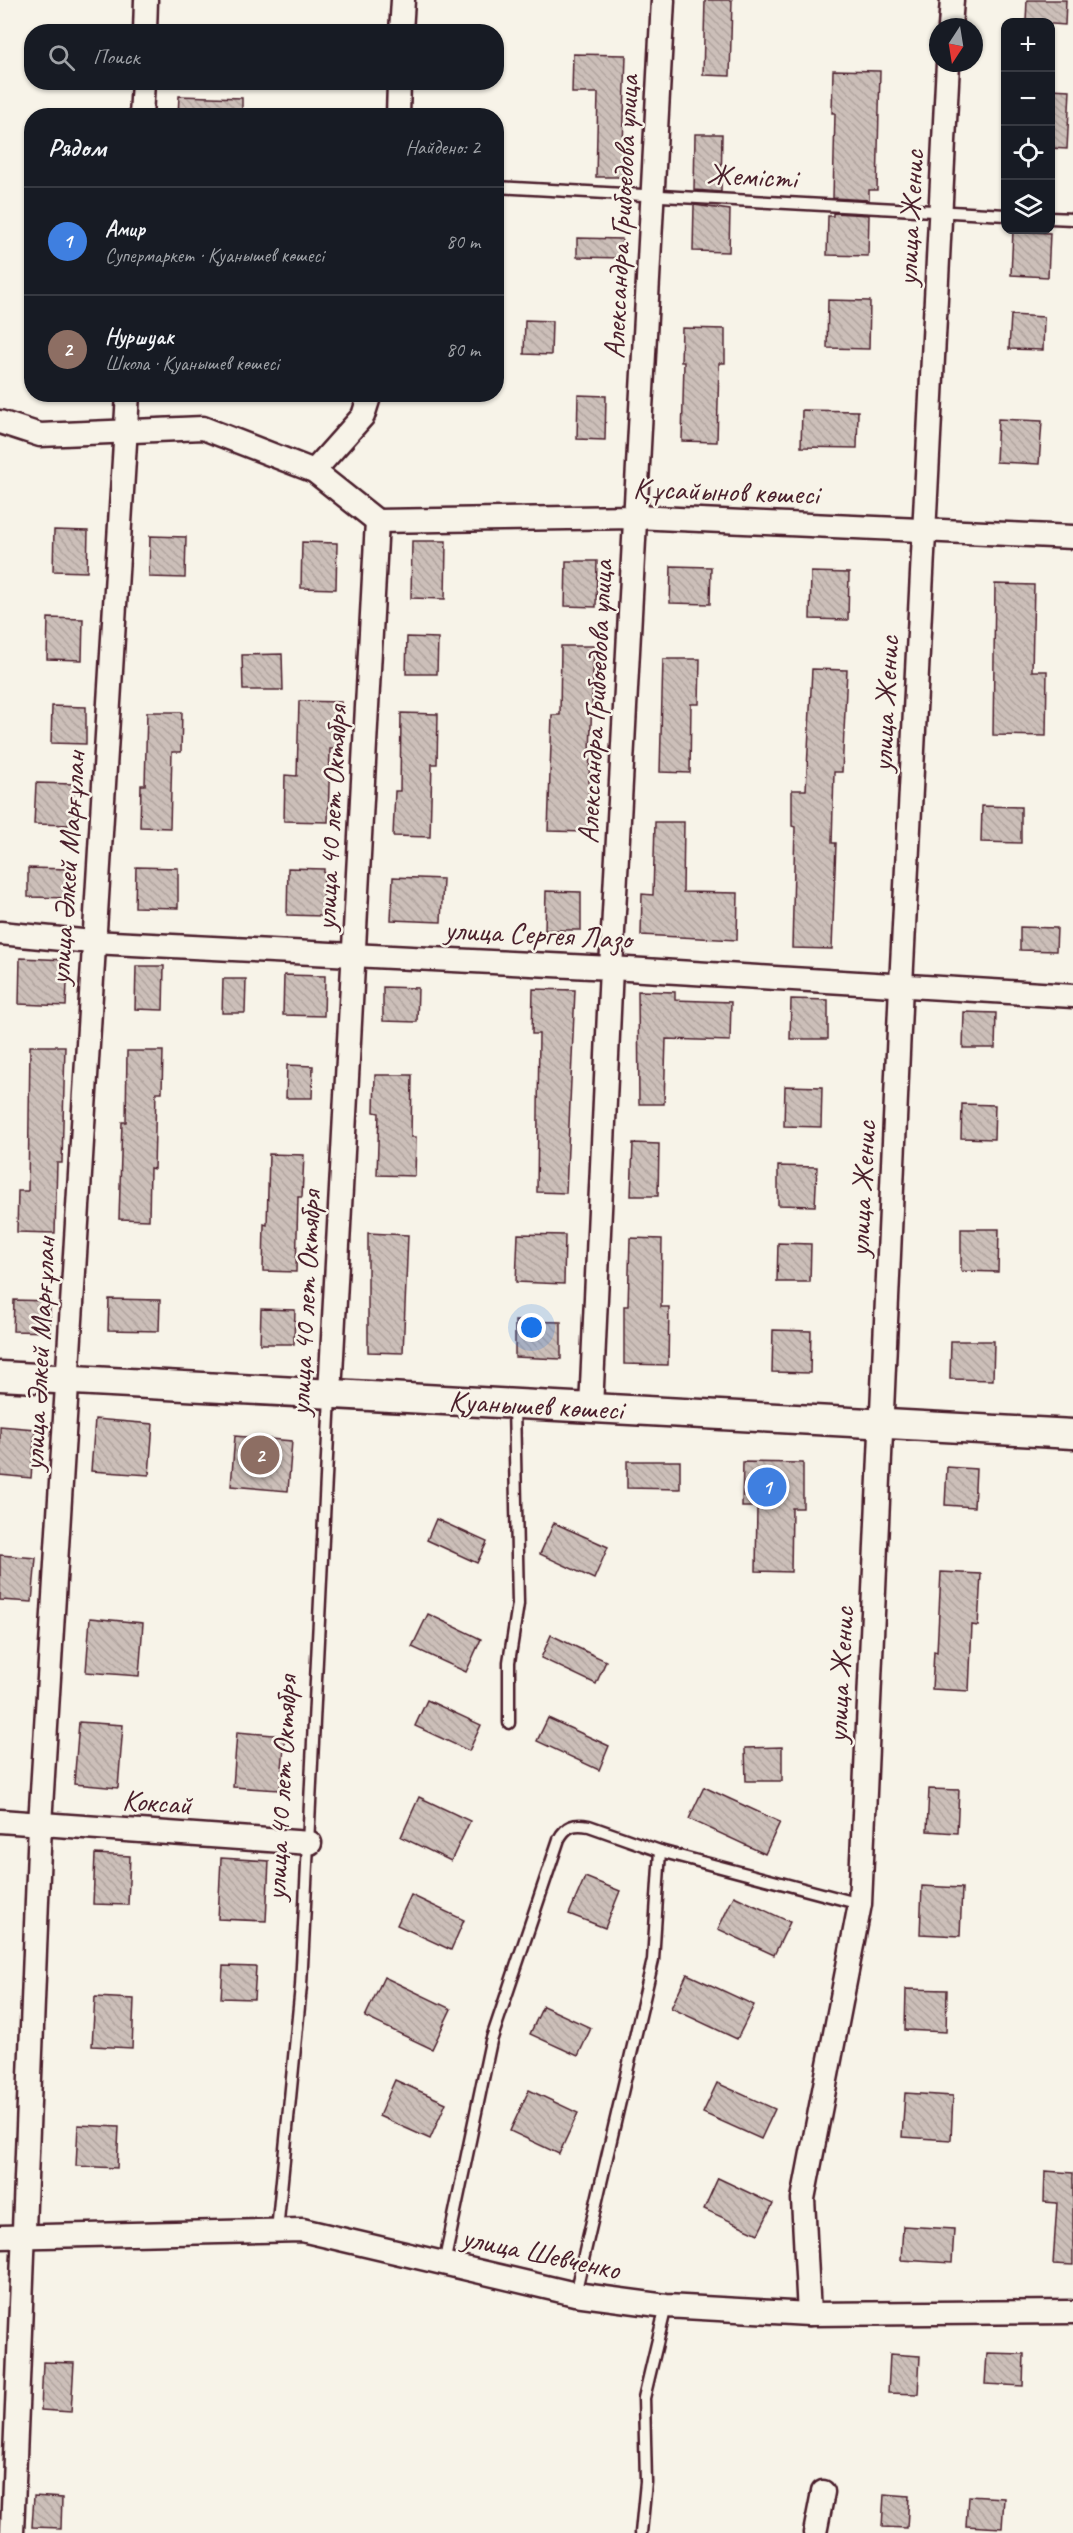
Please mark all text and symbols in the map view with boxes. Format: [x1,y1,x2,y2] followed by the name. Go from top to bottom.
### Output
[929,18,983,72] north arrow
[1001,18,1055,234] map controls
[1001,18,1055,72] button: +
[24,24,504,90] search box
[45,41,78,74] icon: search
[93,43,139,71] text: Поиск
[595,72,648,360] street label: Александра Грибоедова улица
[1001,72,1055,126] button: −
[1001,126,1055,180] button: locate
[48,131,106,164] text: Рядом
[405,135,480,160] text: Найдено: 2
[887,148,933,289] street label: улица Женис
[706,155,802,198] street label: Жемісті
[1001,180,1055,234] button: layers
[105,215,145,243] text: Амир
[63,229,72,254] text: 1
[446,229,480,254] text: 80 m
[105,243,324,268] text: Супермаркет · Қуанышев көшесі
[105,323,174,351] text: Нуршуак
[63,337,72,362] text: 2
[446,337,480,362] text: 80 m
[105,351,279,376] text: Школа · Қуанышев көшесі
[632,469,823,513] street label: Құсайынов көшесі
[569,557,622,845] street label: Александра Грибоедова улица
[862,634,908,775] street label: улица Женис
[306,702,356,933] street label: улица 40 лет Октября
[40,748,94,988] street label: улица Әлкей Марғұлан
[442,910,636,958] street label: улица Сергея Лазо
[839,1119,885,1260] street label: улица Женис
[280,1187,330,1418] street label: улица 40 лет Октября
[14,1234,64,1474] street label: улица Әлкей Марғұлан
[517,1313,546,1342] your location
[448,1381,627,1429] street label: Қуанышев көшесі
[240,1432,280,1478] pin: 2
[748,1464,786,1510] pin: 1
[817,1605,863,1746] street label: улица Женис
[256,1672,306,1903] street label: улица 40 лет Октября
[121,1781,194,1823] street label: Коксай
[457,2217,625,2289] street label: улица Шевченко

